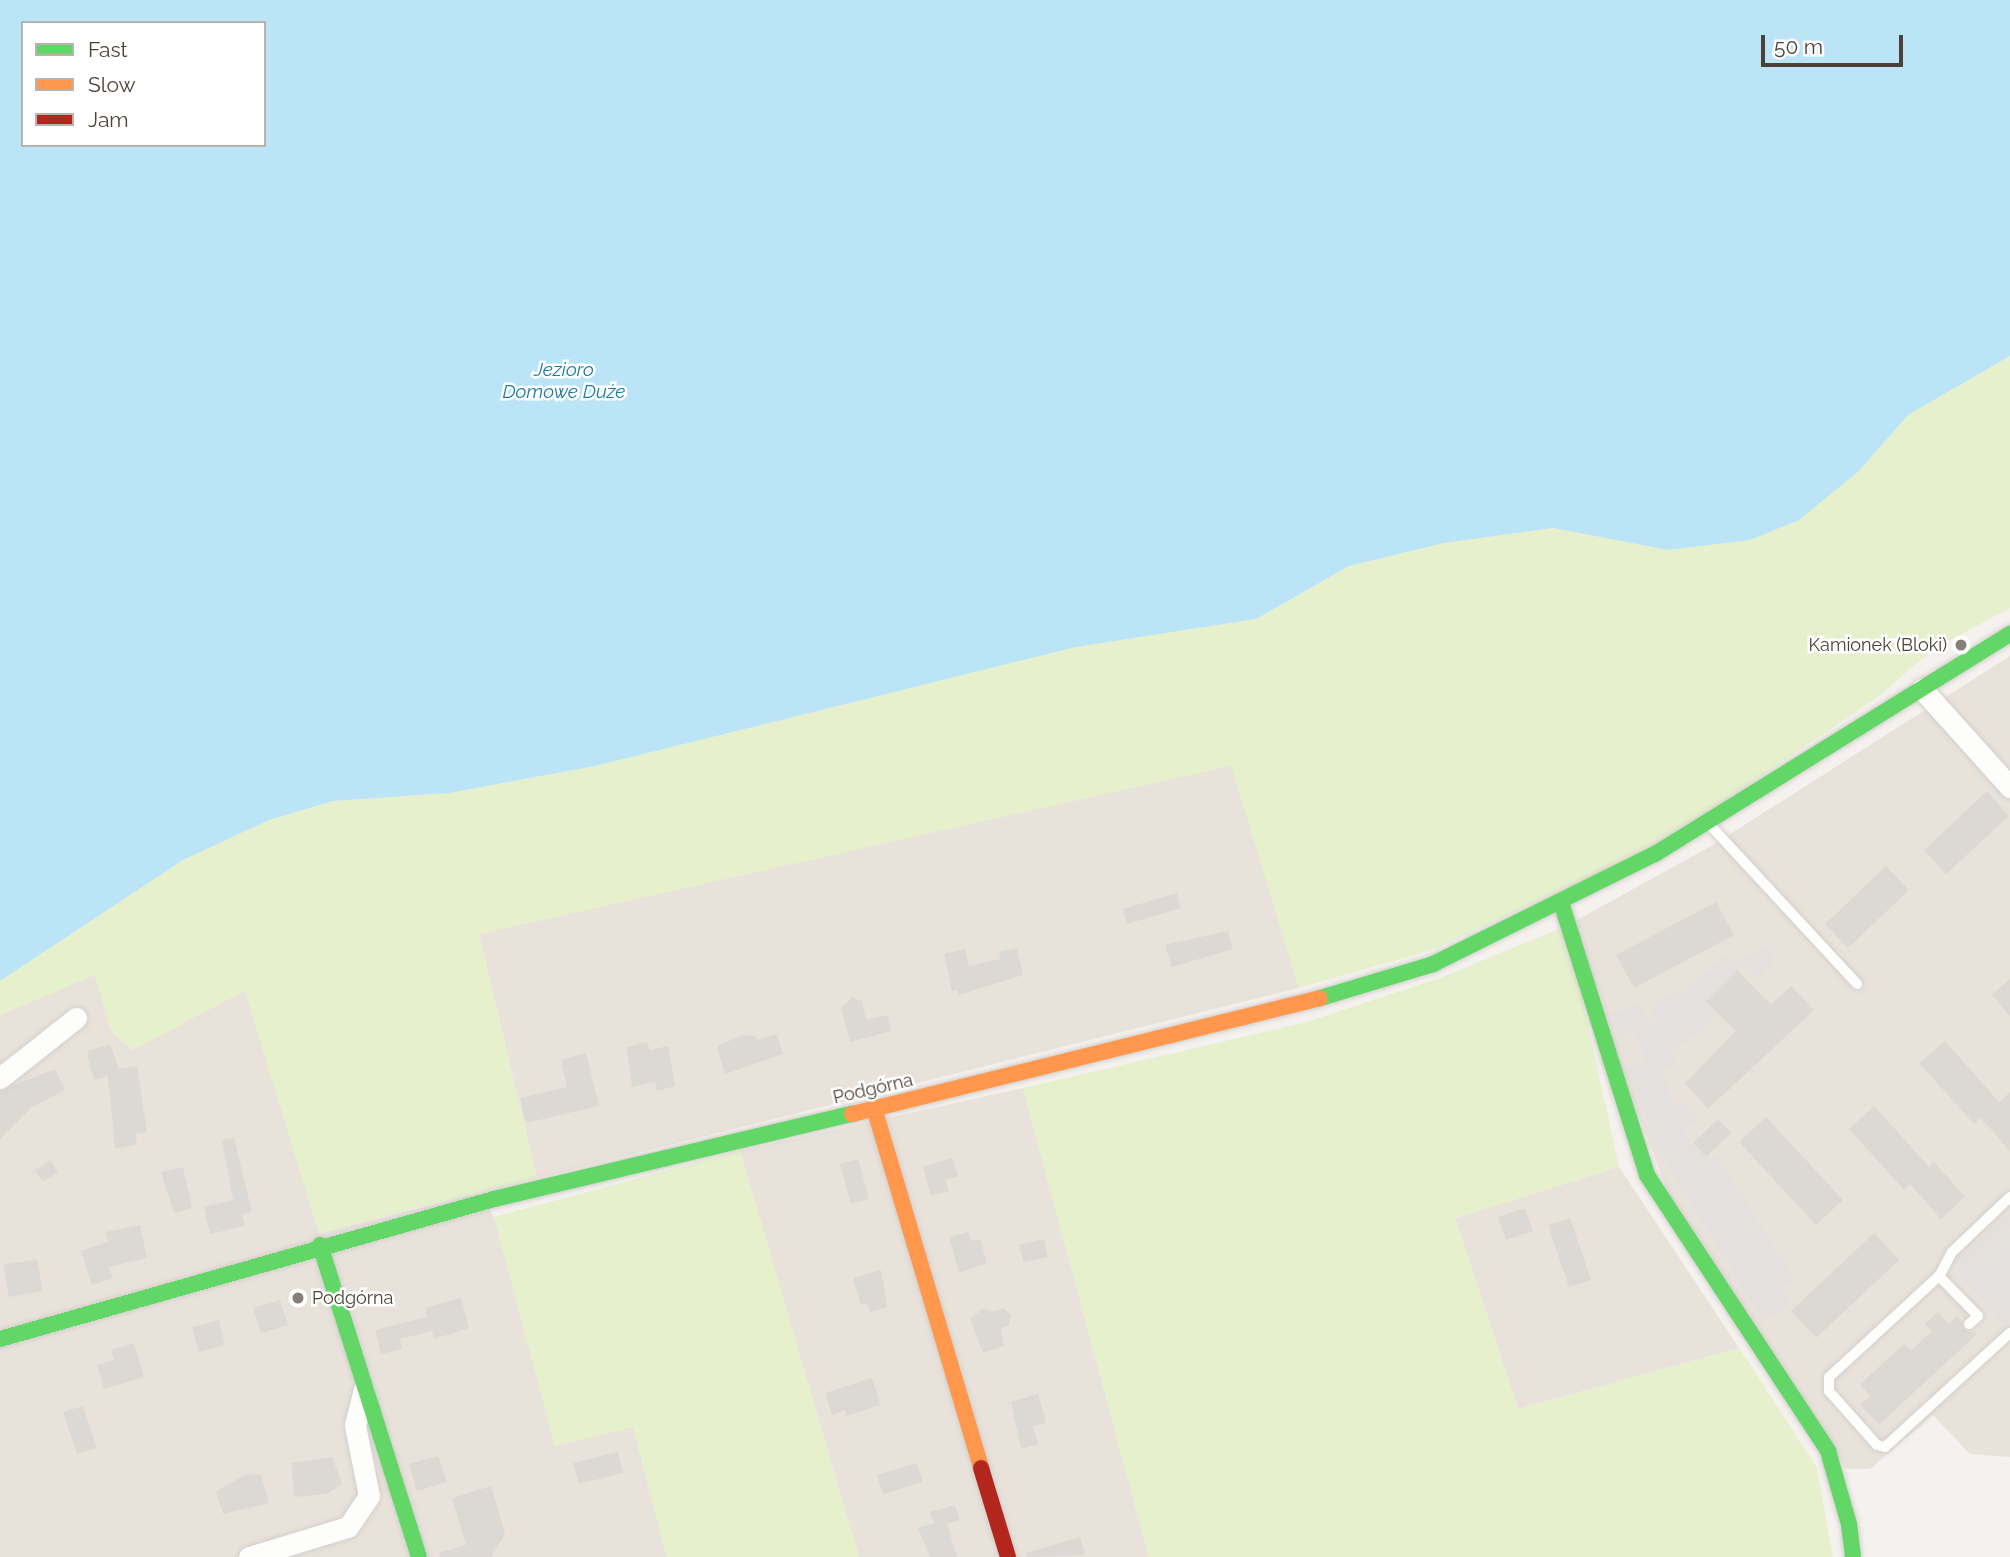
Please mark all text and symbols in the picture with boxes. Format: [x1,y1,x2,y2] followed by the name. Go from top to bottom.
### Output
[21,21,266,147] legend
[1765,21,1907,65] scale bar
[1774,34,1823,59] text: 50 m
[88,37,128,62] text: Fast
[88,72,136,97] text: Slow
[88,107,129,132] text: Jam
[502,359,626,403] water label: Jezioro Domowe Duże
[1809,634,1947,656] place label: Kamionek (Bloki)
[1953,637,1969,653] marker: Kamionek (Bloki)
[831,1069,915,1109] street label: Podgórna
[312,1287,393,1309] place label: Podgórna
[290,1290,306,1306] marker: Podgórna

